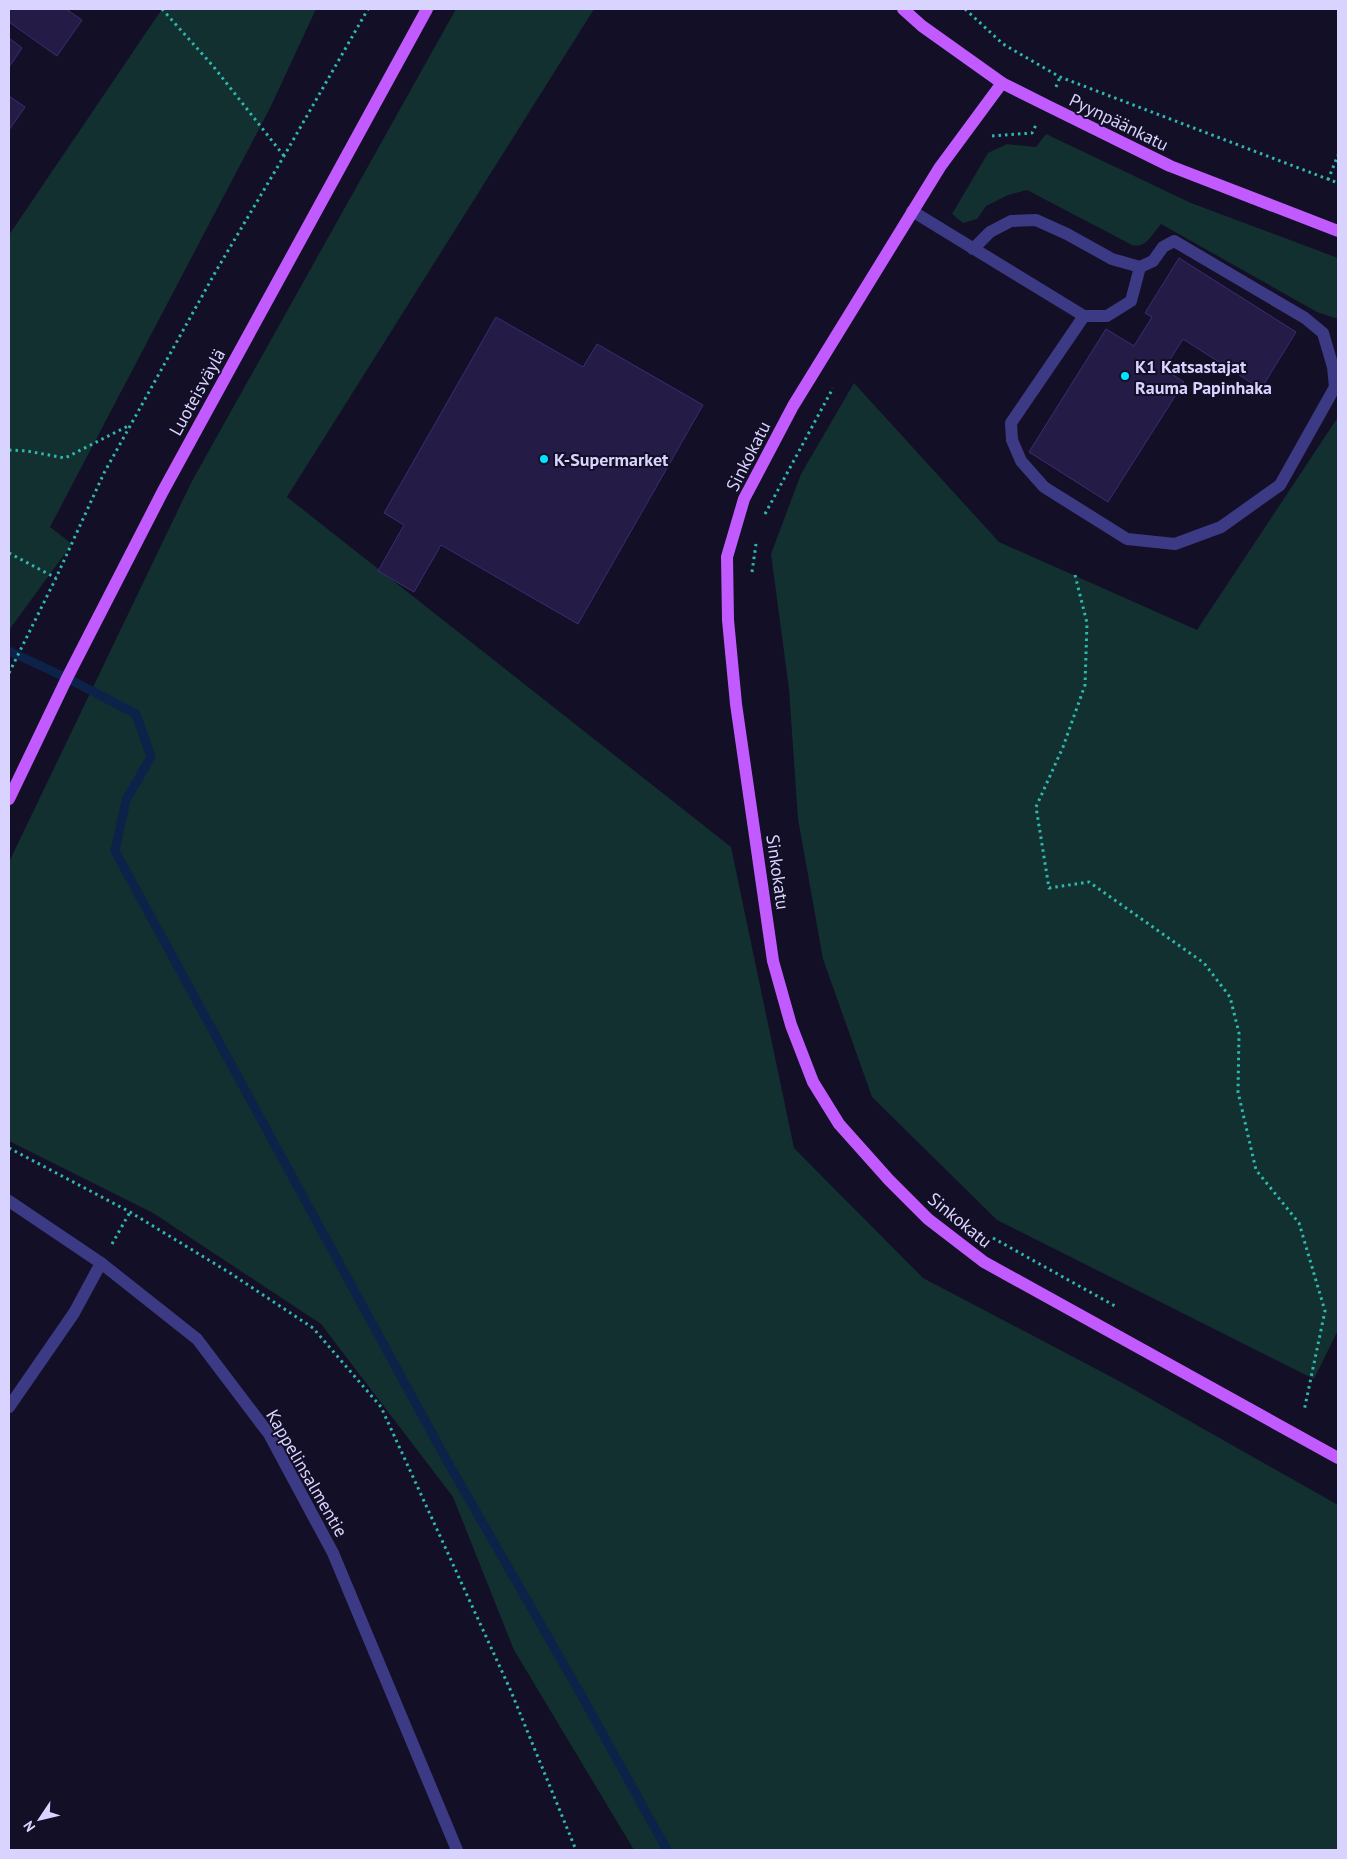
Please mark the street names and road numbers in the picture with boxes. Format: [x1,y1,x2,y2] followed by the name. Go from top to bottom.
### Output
[1066,88,1172,156] street label: Pyynpäänkatu
[164,344,230,440] street label: Luoteisväylä
[721,417,775,495] street label: Sinkokatu
[761,833,795,911] street label: Sinkokatu
[923,1187,997,1253] street label: Sinkokatu
[261,1405,353,1541] street label: Kappelinsalmentie

